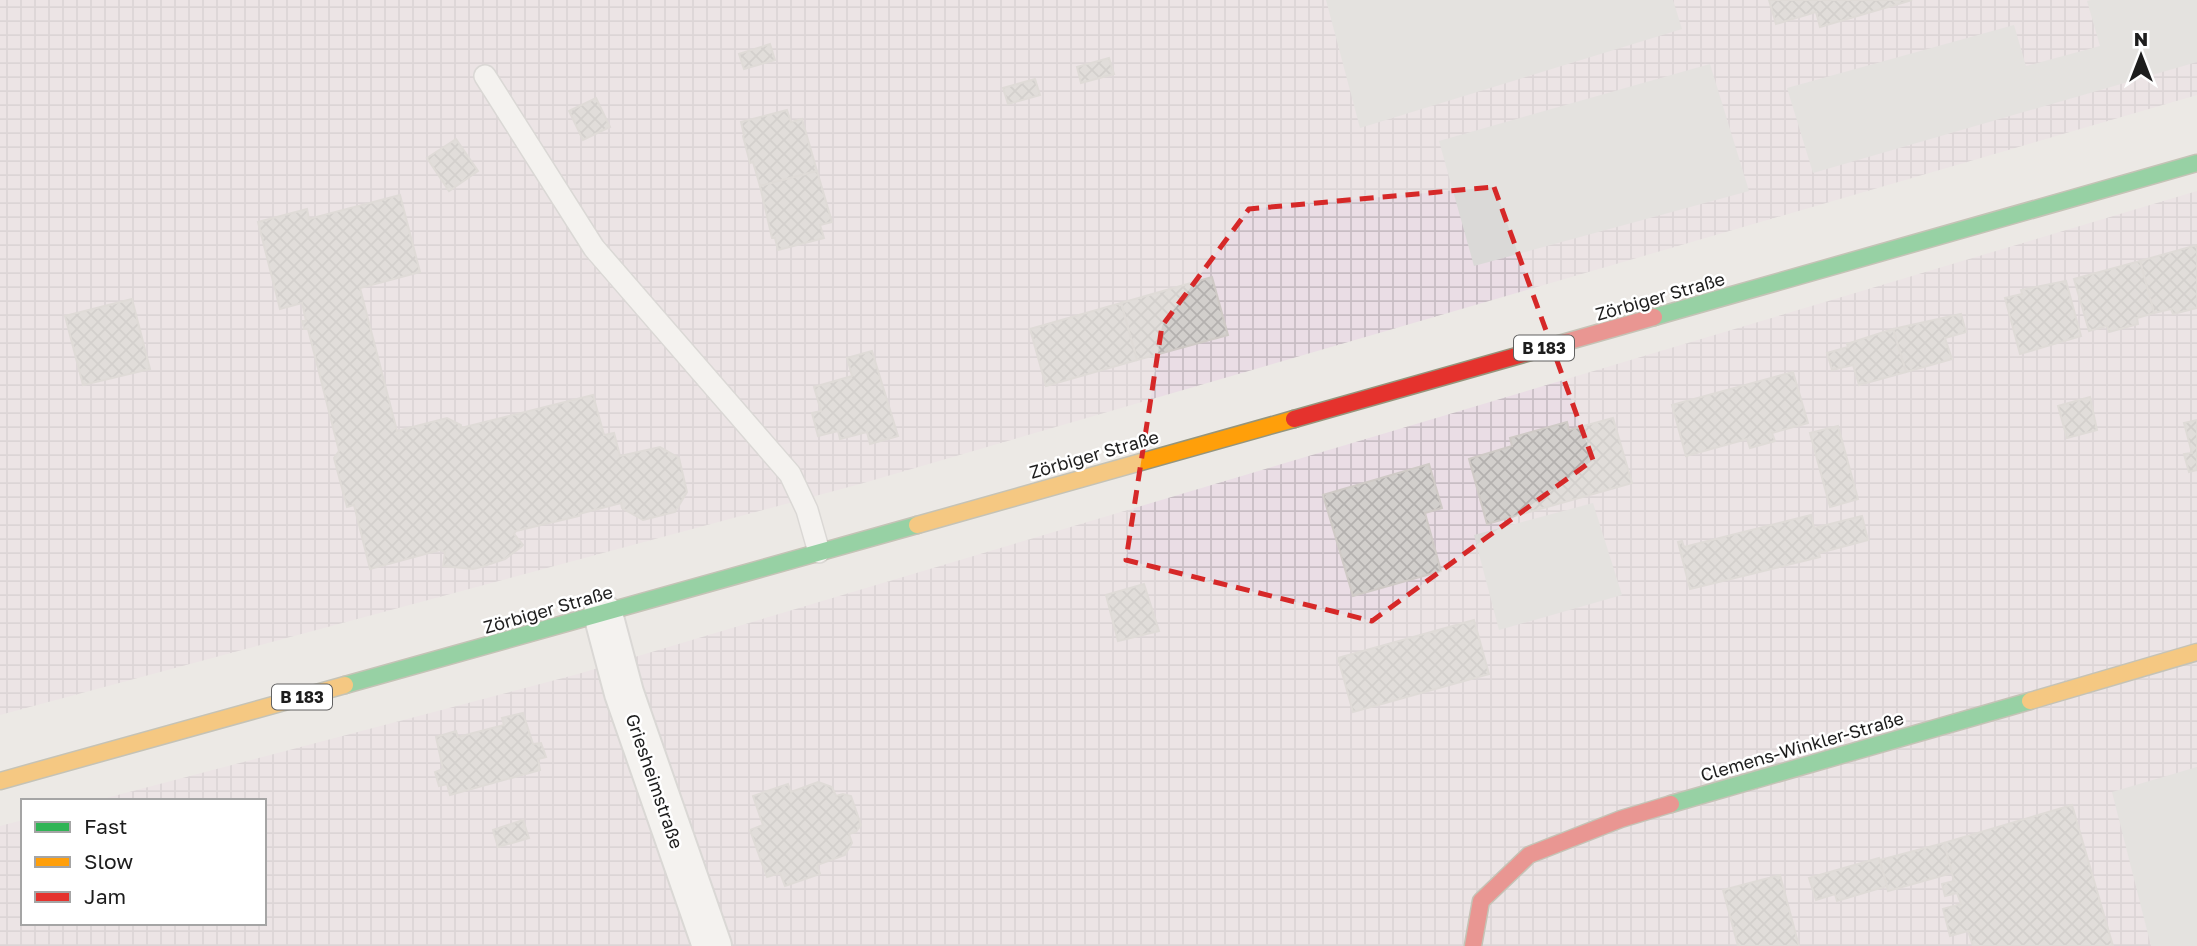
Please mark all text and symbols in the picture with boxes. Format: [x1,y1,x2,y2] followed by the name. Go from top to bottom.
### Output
[2106,21,2176,91] north arrow
[2134,27,2148,50] text: N
[1593,267,1727,325] street label: Zörbiger Straße
[1514,336,1574,360] road number: B 183
[1027,425,1161,483] street label: Zörbiger Straße
[481,580,615,638] street label: Zörbiger Straße
[272,684,332,710] road number: B 183
[1698,706,1906,786] street label: Clemens-Winkler-Straße
[622,711,688,851] street label: Griesheimstraße
[21,799,266,925] legend
[84,813,127,839] text: Fast
[84,848,133,874] text: Slow
[84,883,126,909] text: Jam

